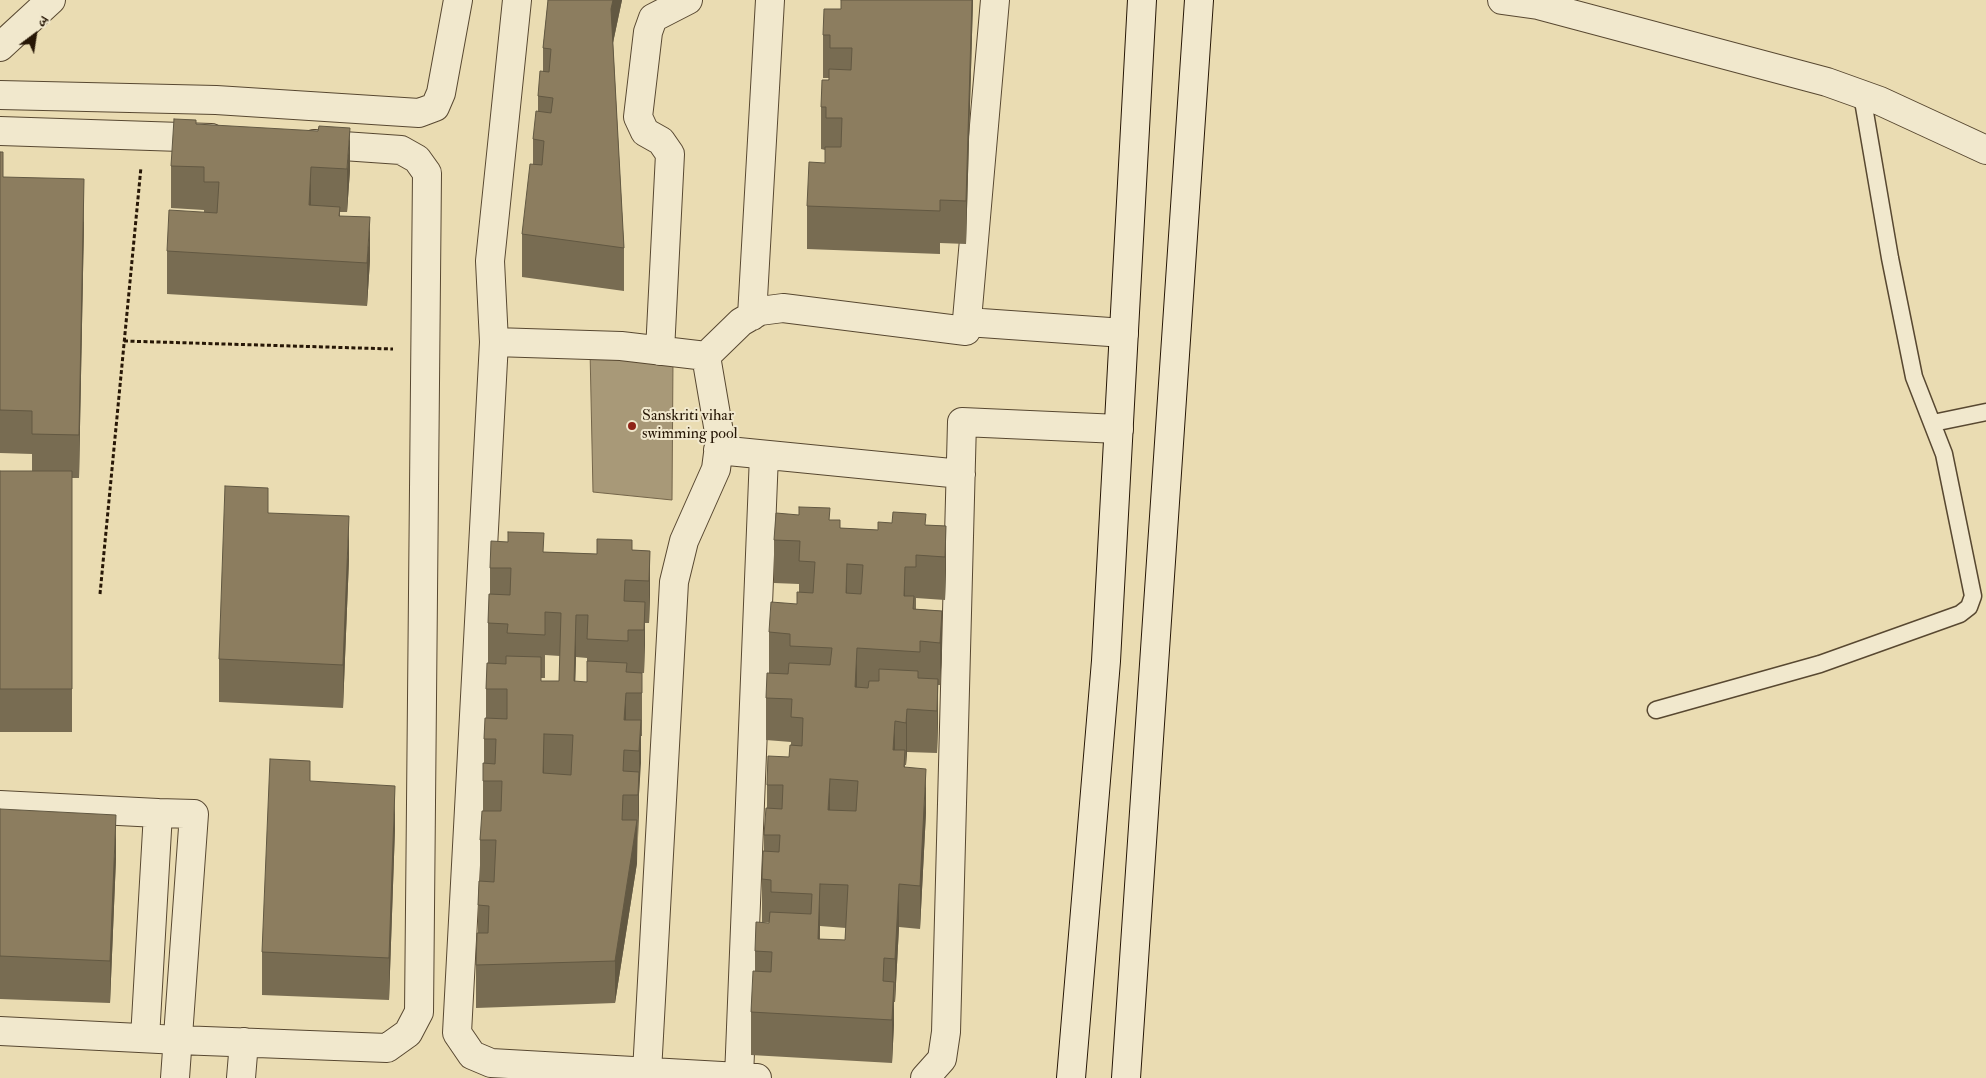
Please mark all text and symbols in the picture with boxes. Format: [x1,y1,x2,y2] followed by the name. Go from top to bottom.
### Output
[10,10,60,60] north arrow
[36,13,50,31] text: उ
[642,407,738,445] place label: Sanskriti vihar swimming pool
[626,420,638,432] marker: Sanskriti vihar swimming pool

